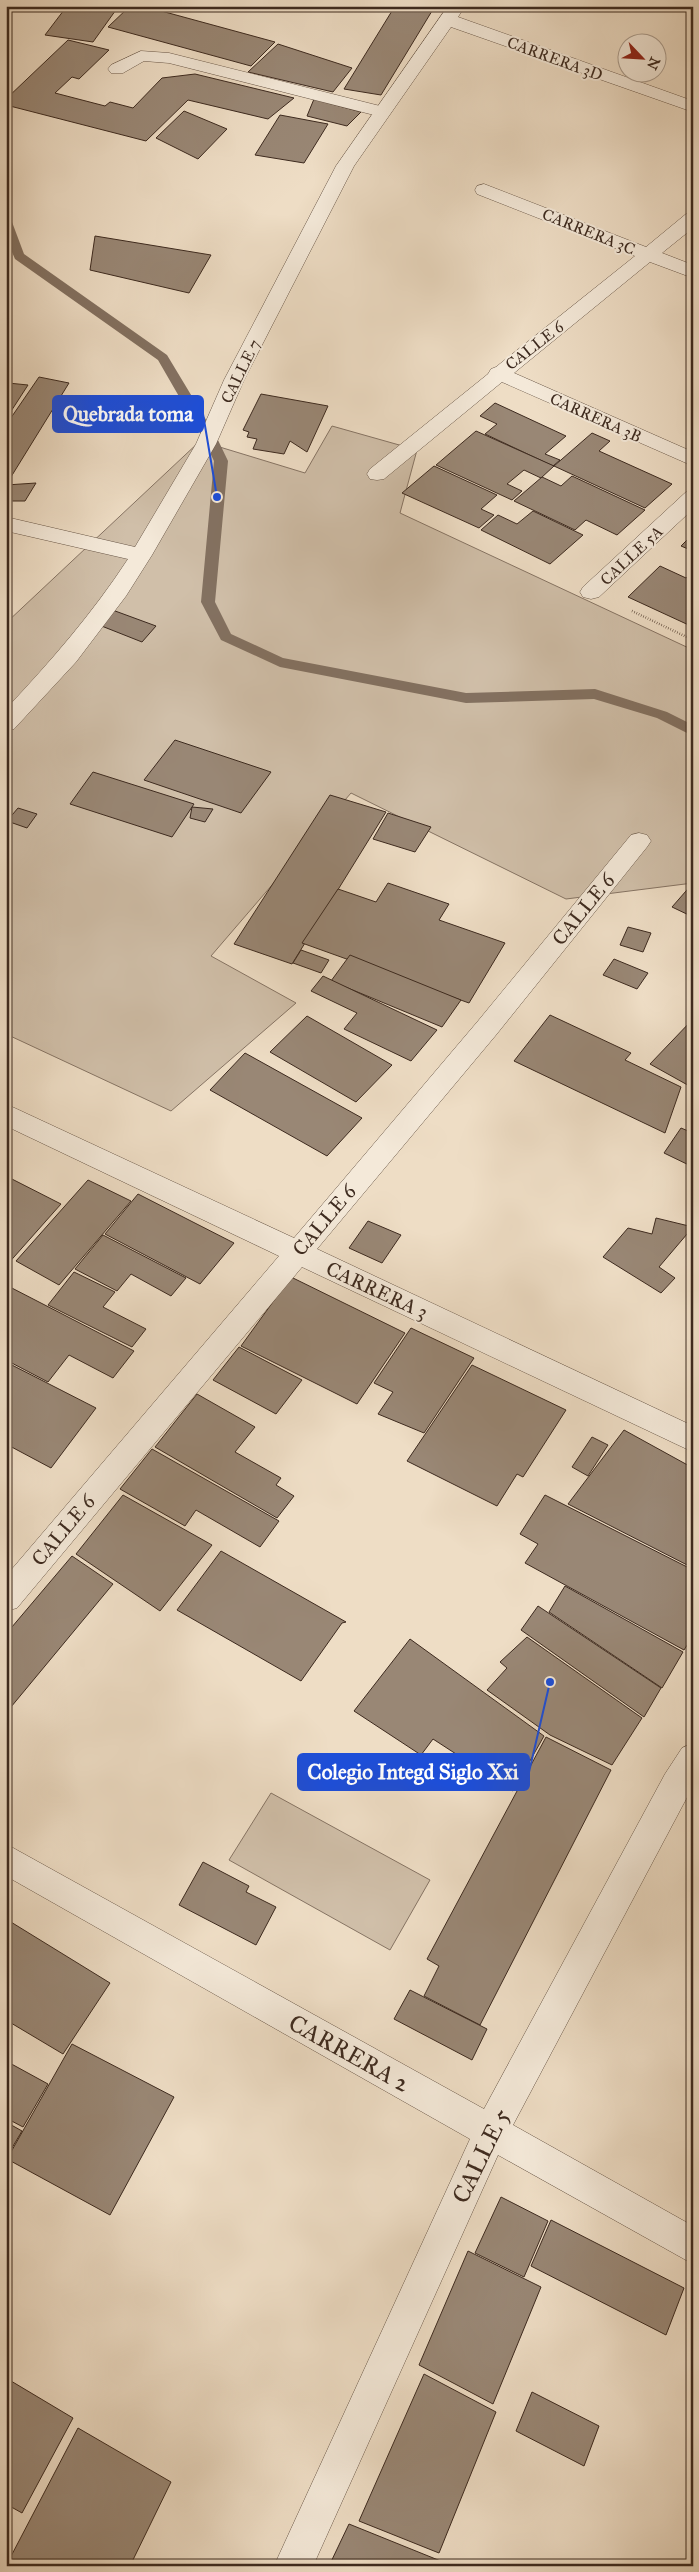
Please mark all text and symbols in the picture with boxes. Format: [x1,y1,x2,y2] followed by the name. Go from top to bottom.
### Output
[505,32,605,85] street label: CARRERA 3D
[616,32,666,82] north arrow
[643,54,664,72] text: N
[540,204,638,259] street label: CARRERA 3C
[501,316,568,374] street label: CALLE 6
[217,336,264,406] street label: CALLE 7
[547,389,644,446] street label: CARRERA 3B
[53,396,203,432] callout: Quebrada toma
[63,401,194,427] text: Quebrada toma
[596,522,667,589] street label: CALLE 5A
[547,868,620,950] street label: CALLE 6
[287,1179,361,1260] street label: CALLE 6
[322,1256,432,1324] street label: CARRERA 3
[26,1489,100,1570] street label: CALLE 6
[298,1754,529,1790] callout: Colegio Integd Siglo Xxi
[307,1759,519,1785] text: Colegio Integd Siglo Xxi
[283,2008,415,2099] street label: CARRERA 2
[445,2104,517,2208] street label: CALLE 5

